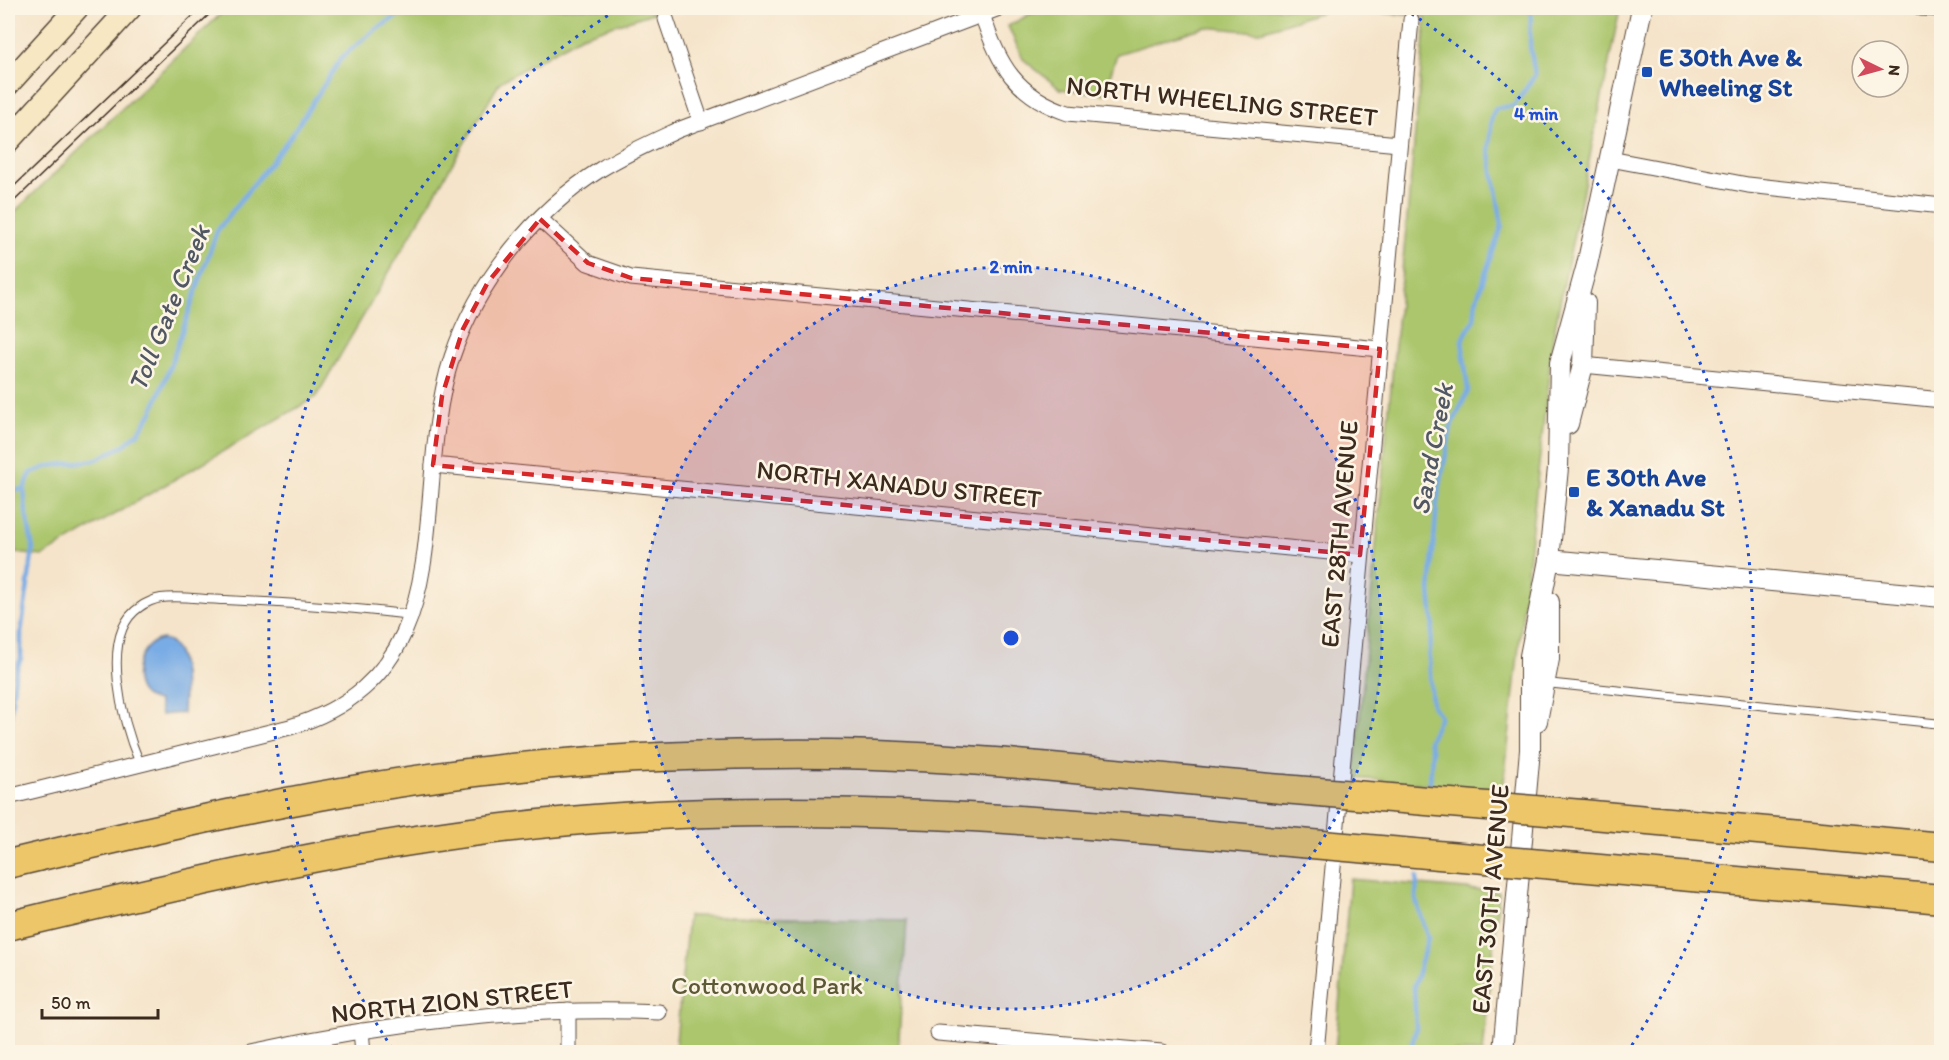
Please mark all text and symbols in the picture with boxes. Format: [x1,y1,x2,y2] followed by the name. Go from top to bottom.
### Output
[1850,39,1910,99] north arrow
[1659,41,1802,103] place label: E 30th Ave & Wheeling St
[1885,64,1904,76] text: N
[1640,65,1654,79] marker: E 30th Ave & Wheeling St
[1065,69,1380,133] street label: NORTH WHEELING STREET
[1514,103,1559,125] text: 4 min
[120,218,218,396] water label: Toll Gate Creek
[990,256,1033,278] text: 2 min
[1403,379,1461,517] water label: Sand Creek
[1313,419,1365,649] street label: EAST 28TH AVENUE
[755,453,1043,515] street label: NORTH XANADU STREET
[1586,461,1725,523] place label: E 30th Ave & Xanadu St
[1567,485,1581,499] marker: E 30th Ave & Xanadu St
[1001,628,1021,648] centre of rings
[1464,783,1516,1015] street label: EAST 30TH AVENUE
[671,969,863,1001] park label: Cottonwood Park
[329,972,575,1030] street label: NORTH ZION STREET
[42,982,158,1020] scale bar
[51,992,91,1014] text: 50 m

